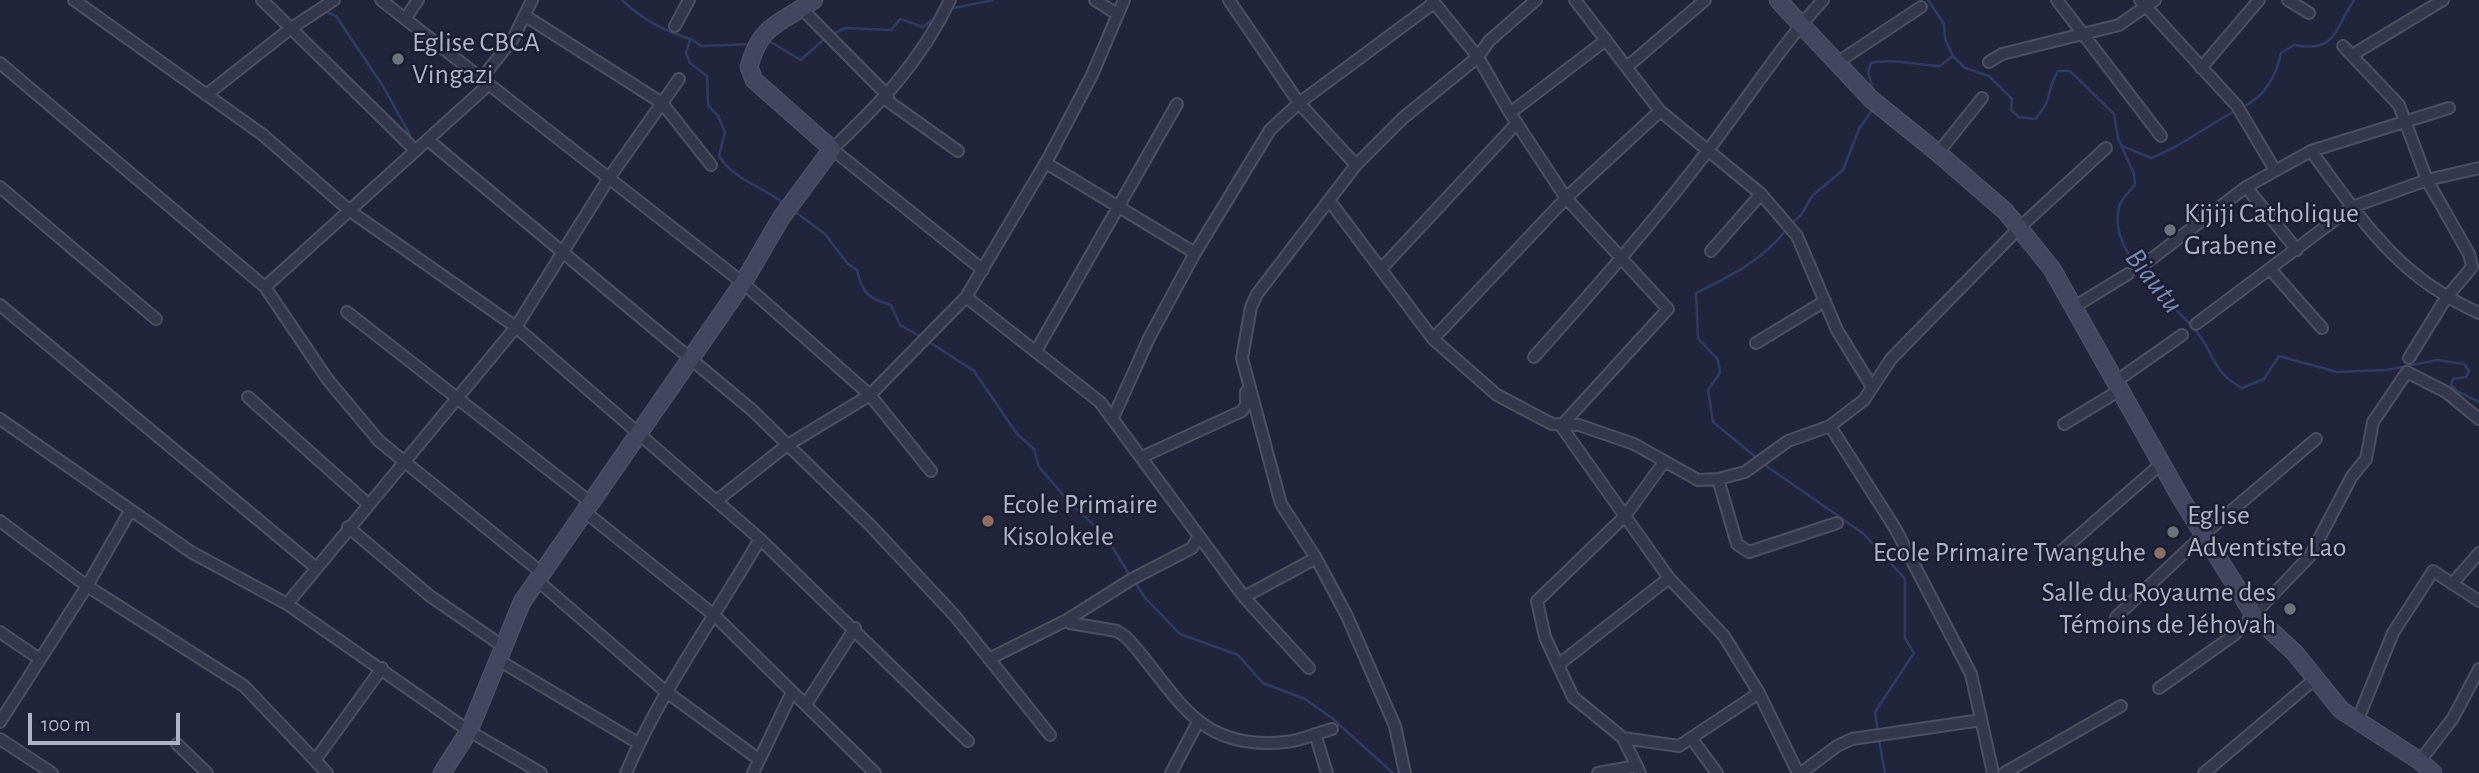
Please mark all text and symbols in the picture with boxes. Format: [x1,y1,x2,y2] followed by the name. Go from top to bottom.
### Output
[412,26,540,92] place label: Eglise CBCA Vingazi
[390,51,406,67] marker: Eglise CBCA Vingazi
[2184,197,2359,263] place label: Kijiji Catholique Grabene
[2162,222,2178,238] marker: Kijiji Catholique Grabene
[2117,241,2191,321] water label: Biautu
[1002,488,1158,554] place label: Ecole Primaire Kisolokele
[2187,499,2346,565] place label: Eglise Adventiste Lao
[980,513,996,529] marker: Ecole Primaire Kisolokele
[2165,524,2181,540] marker: Eglise Adventiste Lao
[1873,536,2146,570] place label: Ecole Primaire Twanguhe
[2152,545,2168,561] marker: Ecole Primaire Twanguhe
[2042,576,2276,642] place label: Salle du Royaume des Témoins de Jéhovah
[2282,601,2298,617] marker: Salle du Royaume des Témoins de Jéhovah
[32,700,184,744] scale bar
[41,714,91,735] text: 100 m

